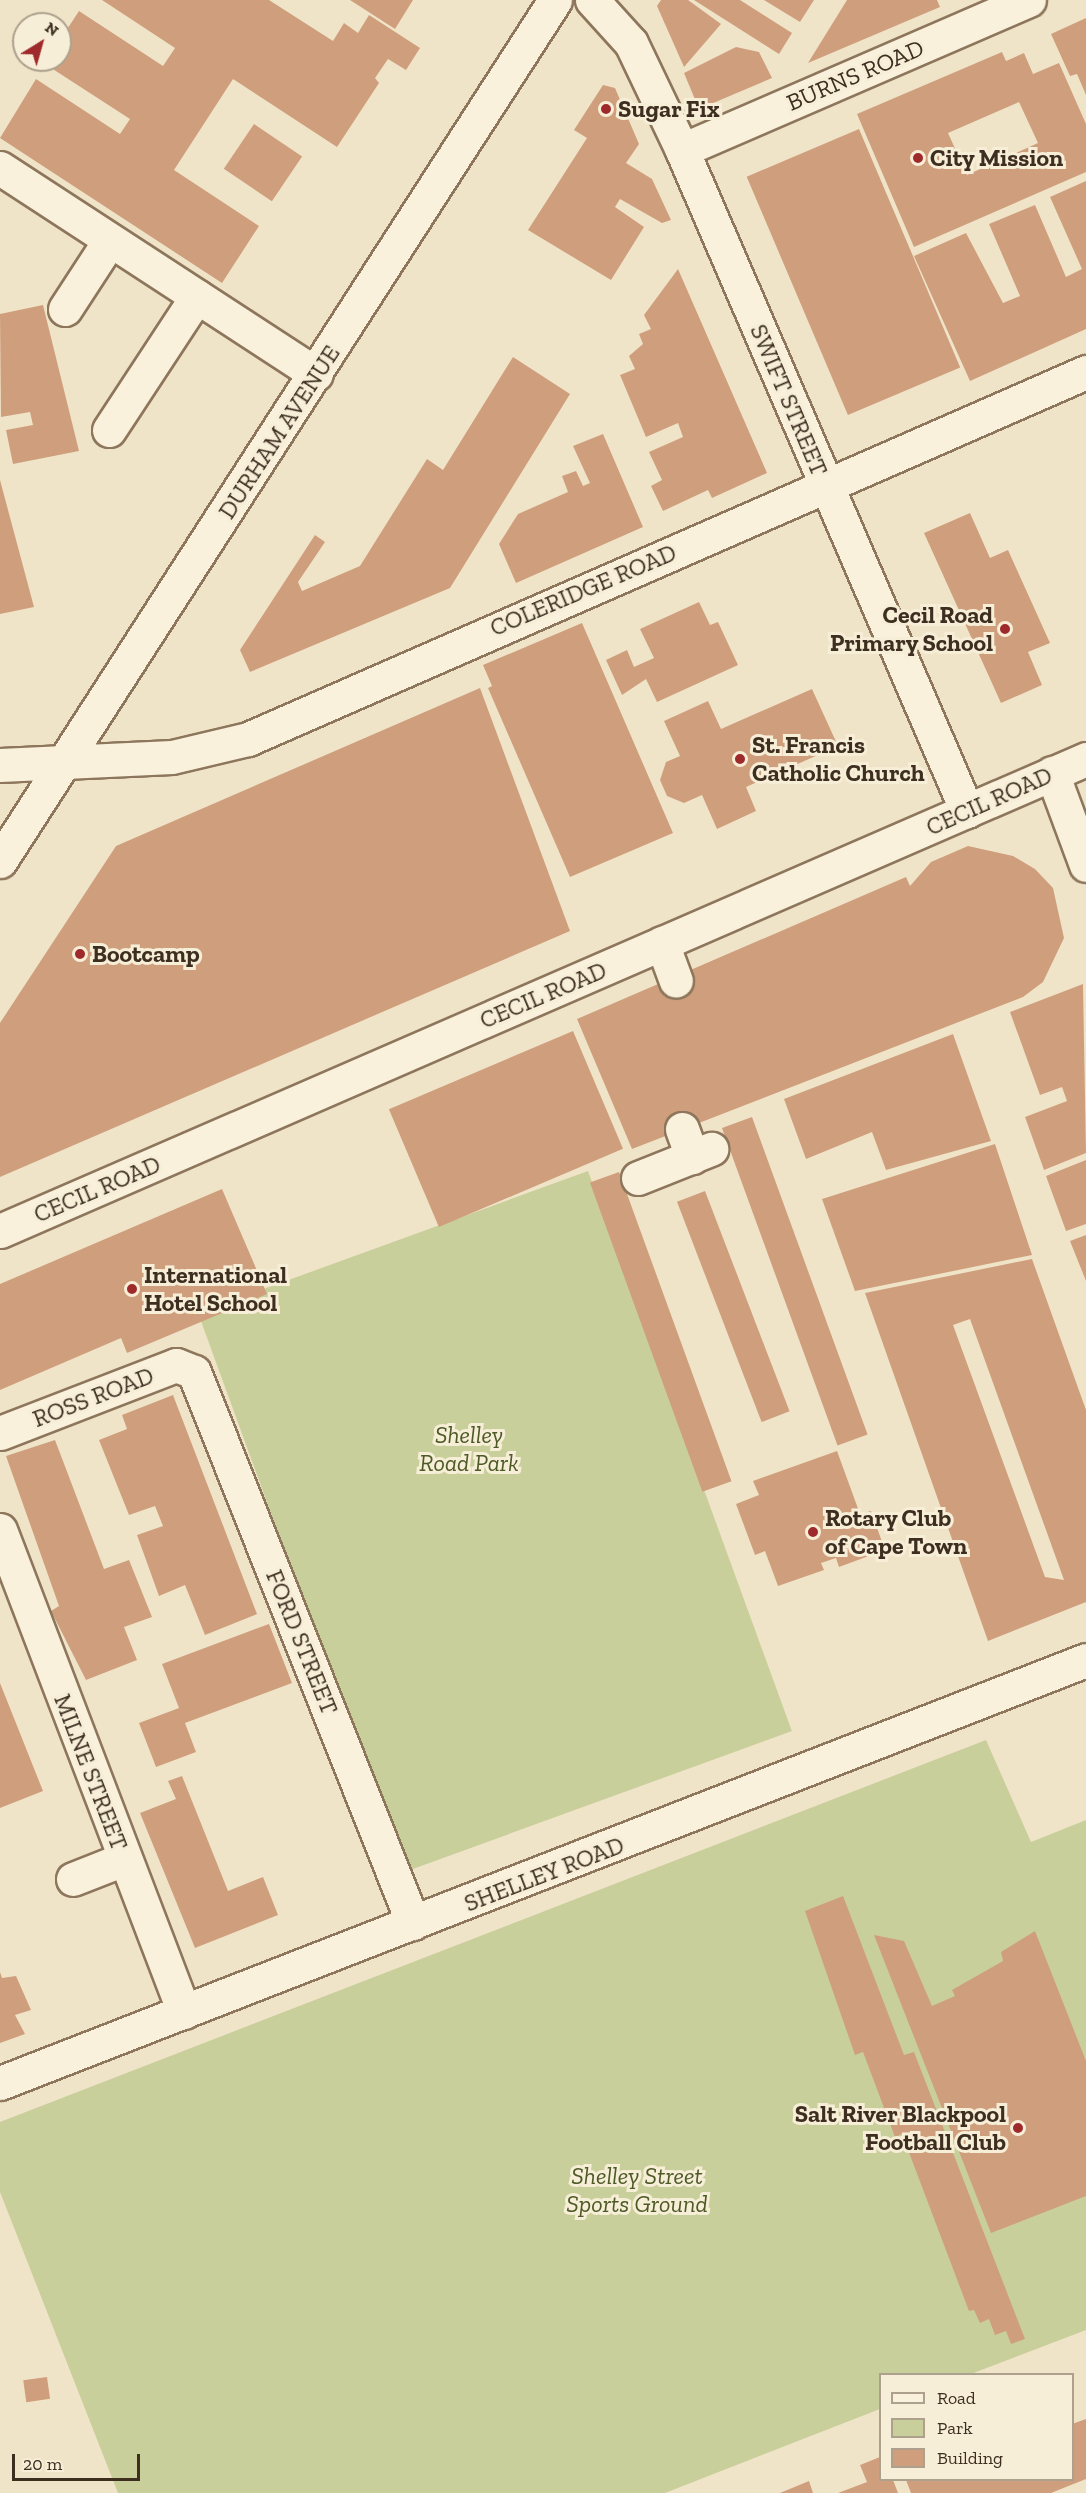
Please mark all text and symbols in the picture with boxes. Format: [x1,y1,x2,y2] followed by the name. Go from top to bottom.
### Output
[12,12,72,72] north arrow
[41,18,63,40] text: N
[782,33,928,117] street label: BURNS ROAD
[618,95,720,123] place label: Sugar Fix
[599,102,613,116] marker: Sugar Fix
[930,144,1064,172] place label: City Mission
[911,151,925,165] marker: City Mission
[744,320,834,480] street label: SWIFT STREET
[212,340,346,524] street label: DURHAM AVENUE
[486,538,680,642] street label: COLERIDGE ROAD
[829,601,993,657] place label: Cecil Road Primary School
[998,622,1012,636] marker: Cecil Road Primary School
[752,731,925,787] place label: St. Francis Catholic Church
[733,752,747,766] marker: St. Francis Catholic Church
[921,760,1057,842] street label: CECIL ROAD
[92,940,200,968] place label: Bootcamp
[73,947,87,961] marker: Bootcamp
[475,955,611,1035] street label: CECIL ROAD
[29,1149,165,1229] street label: CECIL ROAD
[144,1261,287,1317] place label: International Hotel School
[125,1282,139,1296] marker: International Hotel School
[29,1361,157,1433] street label: ROSS ROAD
[419,1421,519,1477] park label: Shelley Road Park
[825,1504,967,1560] place label: Rotary Club of Cape Town
[806,1525,820,1539] marker: Rotary Club of Cape Town
[260,1566,344,1718] street label: FORD STREET
[48,1690,134,1854] street label: MILNE STREET
[460,1830,628,1918] street label: SHELLEY ROAD
[794,2100,1006,2156] place label: Salt River Blackpool Football Club
[1011,2121,1025,2135] marker: Salt River Blackpool Football Club
[566,2162,708,2218] park label: Shelley Street Sports Ground
[879,2373,1074,2481] legend
[937,2387,976,2409] text: Road
[937,2417,973,2439] text: Park
[15,2442,142,2480] scale bar
[937,2447,1003,2469] text: Building
[23,2453,62,2475] text: 20 m

